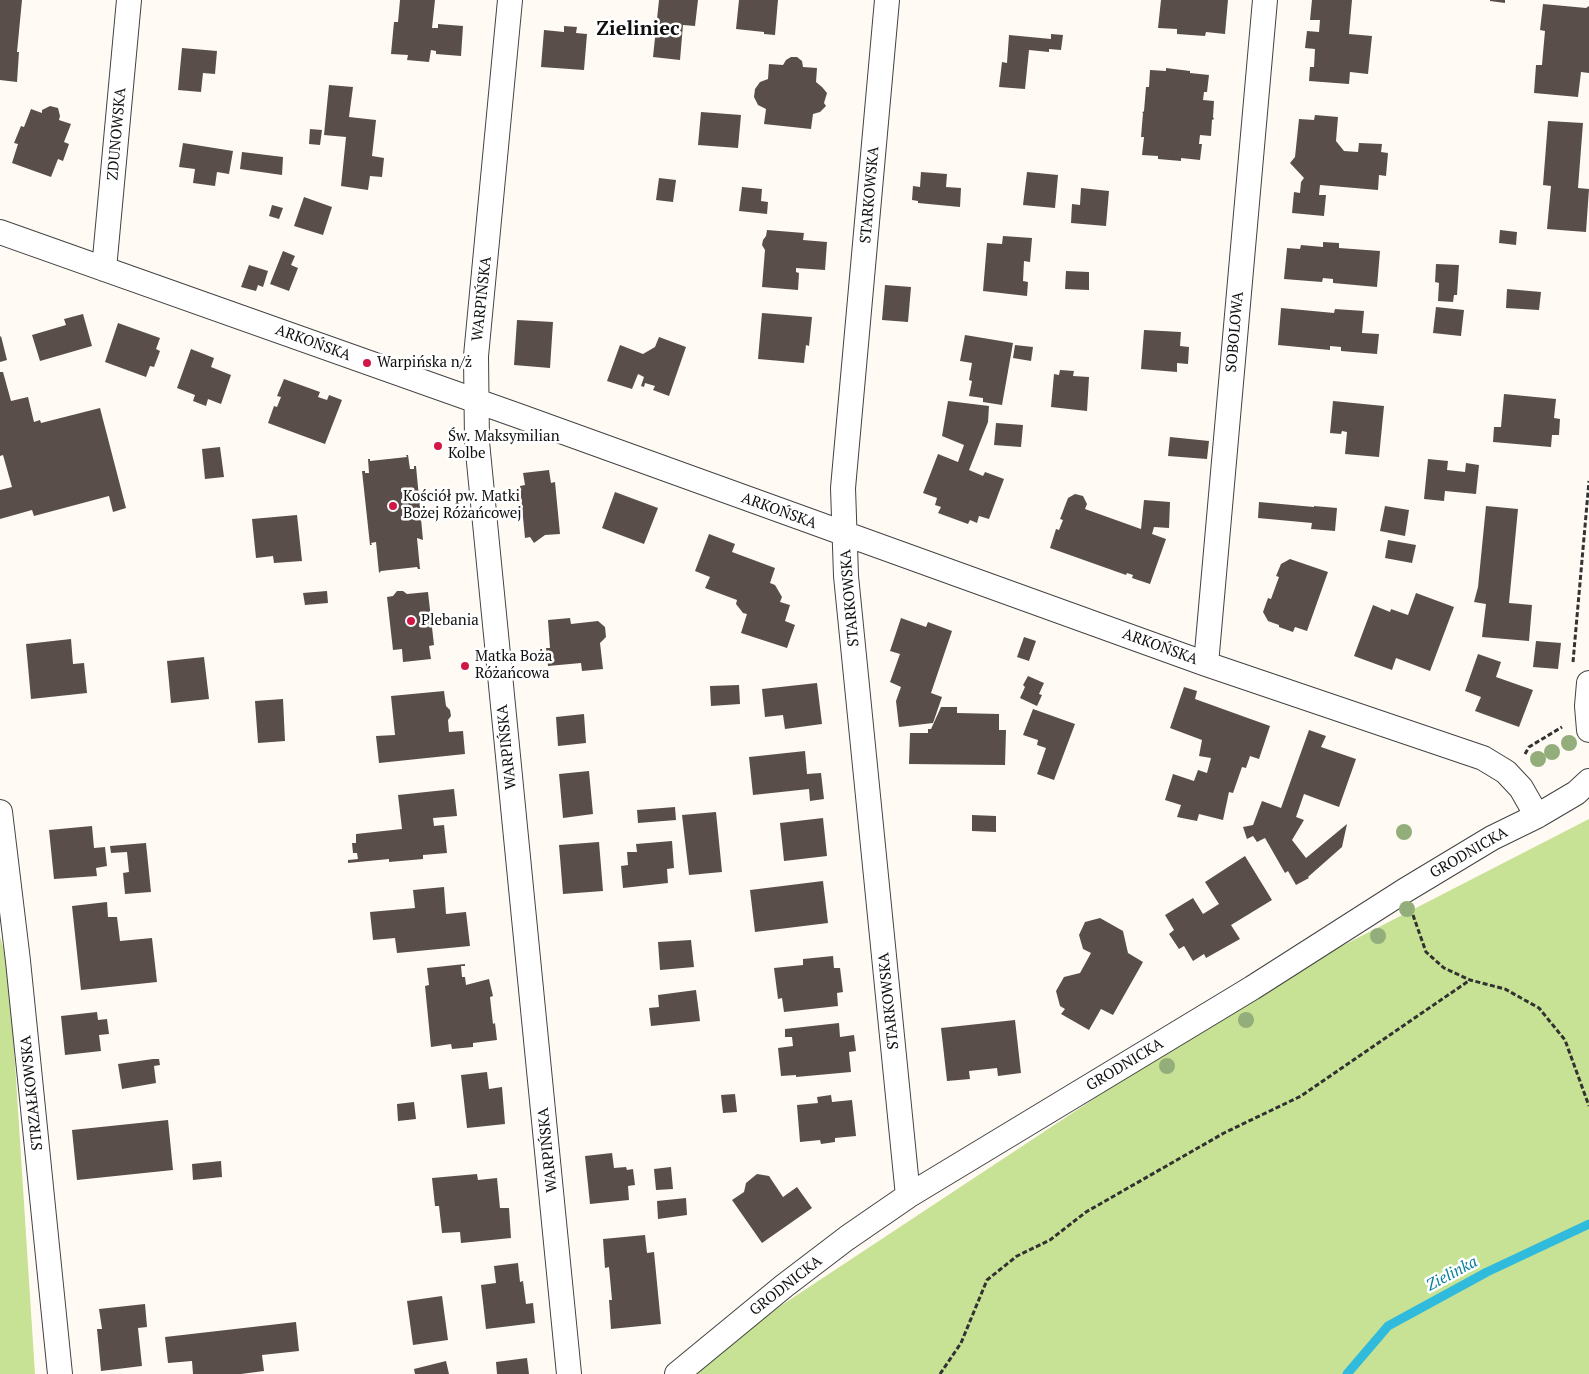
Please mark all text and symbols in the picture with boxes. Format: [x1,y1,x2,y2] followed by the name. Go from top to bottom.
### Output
[596,17,680,41] district label: Zieliniec
[104,87,130,181] street label: ZDUNOWSKA
[857,146,883,244] street label: STARKOWSKA
[469,256,495,342] street label: WARPIŃSKA
[1223,291,1247,373] street label: SOBOLOWA
[273,321,353,365] street label: ARKOŃSKA
[377,354,472,372] place label: Warpińska n/ż
[361,357,373,369] marker: Warpińska n/ż
[448,428,560,463] place label: Św. Maksymilian Kolbe
[432,440,444,452] marker: Św. Maksymilian Kolbe
[403,488,522,523] place label: Kościół pw. Matki Bożej Różańcowej
[739,489,819,533] street label: ARKOŃSKA
[387,500,399,512] marker: Kościół pw. Matki Bożej Różańcowej
[837,549,863,647] street label: STARKOWSKA
[421,612,479,630] place label: Plebania
[405,615,417,627] marker: Plebania
[1120,625,1200,669] street label: ARKOŃSKA
[475,648,552,683] place label: Matka Boża Różańcowa
[459,660,471,672] marker: Matka Boża Różańcowa
[494,704,520,790] street label: WARPIŃSKA
[1427,824,1511,882] street label: GRODNICKA
[875,952,903,1050] street label: STARKOWSKA
[17,1035,47,1151] street label: STRZAŁKOWSKA
[1083,1035,1167,1095] street label: GRODNICKA
[535,1107,561,1193] street label: WARPIŃSKA
[746,1252,826,1320] street label: GRODNICKA
[1423,1253,1481,1295] water label: Zielinka

